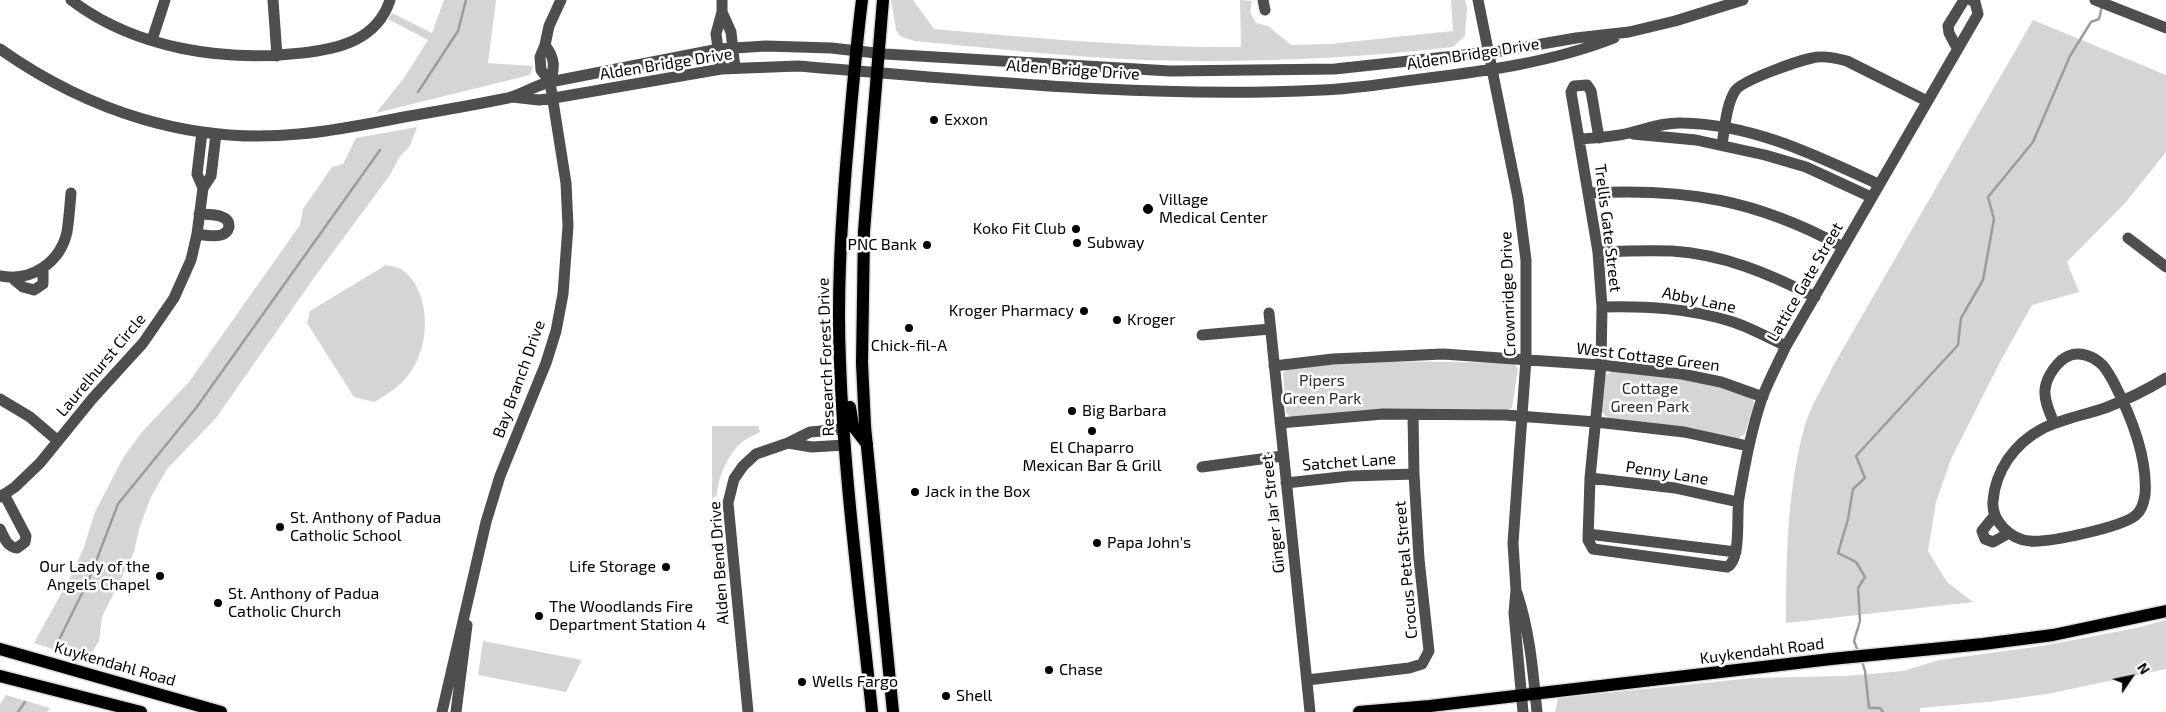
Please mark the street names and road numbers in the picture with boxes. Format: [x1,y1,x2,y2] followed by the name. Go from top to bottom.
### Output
[1405,34,1541,74] street label: Alden Bridge Drive
[598,44,734,84] street label: Alden Bridge Drive
[1006,56,1140,84] street label: Alden Bridge Drive
[1591,163,1625,293] street label: Trellis Gate Street
[1763,219,1847,345] street label: Lattice Gate Street
[1496,231,1520,357] street label: Crownridge Drive
[814,277,838,437] street label: Research Forest Drive
[1660,283,1738,317] street label: Abby Lane
[52,310,150,420] street label: Laurelhurst Circle
[489,318,549,440] street label: Bay Branch Drive
[1575,339,1721,375] street label: West Cottage Green
[1301,449,1397,475] street label: Satchet Lane
[1257,454,1289,574] street label: Ginger Jar Street
[1624,457,1710,489] street label: Penny Lane
[1390,500,1422,640] street label: Crocus Petal Street
[705,501,733,625] street label: Alden Bend Drive
[1699,634,1825,668] street label: Kuykendahl Road
[52,638,178,690] street label: Kuykendahl Road

